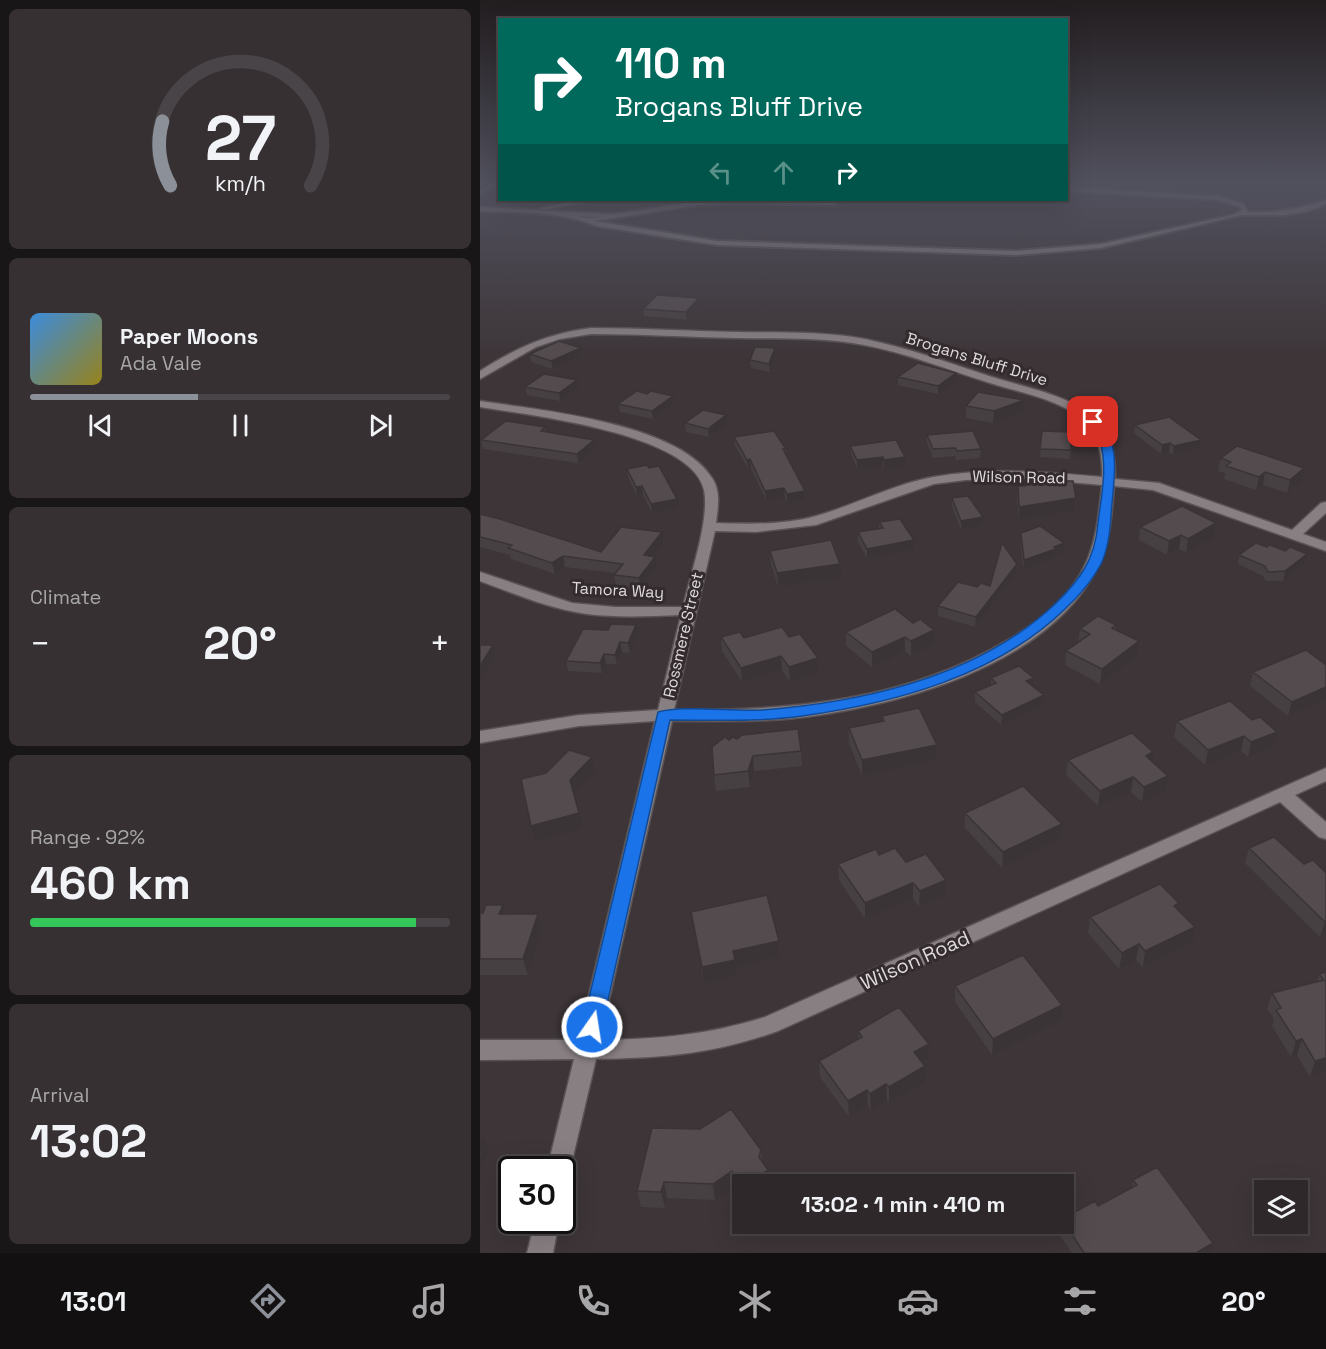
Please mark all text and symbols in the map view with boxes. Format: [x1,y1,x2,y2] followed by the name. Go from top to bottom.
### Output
[615,37,727,90] text: 110 m
[516,42,594,120] icon: right
[615,89,863,124] text: Brogans Bluff Drive
[204,99,276,178] text: 27
[704,156,737,189] icon: left
[767,156,800,189] icon: ahead
[830,156,863,189] icon: right
[214,170,266,197] text: km/h
[120,322,258,350] text: Paper Moons
[904,327,1050,391] street label: Brogans Bluff Drive
[120,350,202,376] text: Ada Vale
[1067,396,1118,447] pin
[1076,405,1109,438] icon: arrive
[84,409,117,442] icon: previous
[224,409,257,442] icon: pause
[364,409,397,442] icon: next
[972,466,1066,488] street label: Wilson Road
[658,570,708,700] street label: Rossmere Street
[571,577,665,603] street label: Tamora Way
[30,584,101,610] text: Climate
[203,615,277,672] text: 20°
[30,623,50,665] text: −
[430,623,450,665] text: +
[30,824,145,850] text: Range · 92%
[30,855,191,912] text: 460 km
[856,924,974,996] street label: Wilson Road
[560,995,624,1059] position arrow
[30,1082,89,1108] text: Arrival
[30,1113,147,1170] text: 13:02
[498,1156,576,1234] speed limit sign: 30
[1254,1180,1308,1234] map controls
[1254,1180,1308,1234] button: layers
[801,1190,1005,1218] text: 13:02 · 1 min · 410 m
[247,1280,289,1322] icon: directions
[409,1280,451,1322] icon: music
[572,1280,614,1322] icon: phone
[734,1280,776,1322] icon: climate
[897,1280,939,1322] icon: car
[1059,1280,1101,1322] icon: filters
[60,1284,127,1319] text: 13:01
[1222,1284,1266,1319] text: 20°

